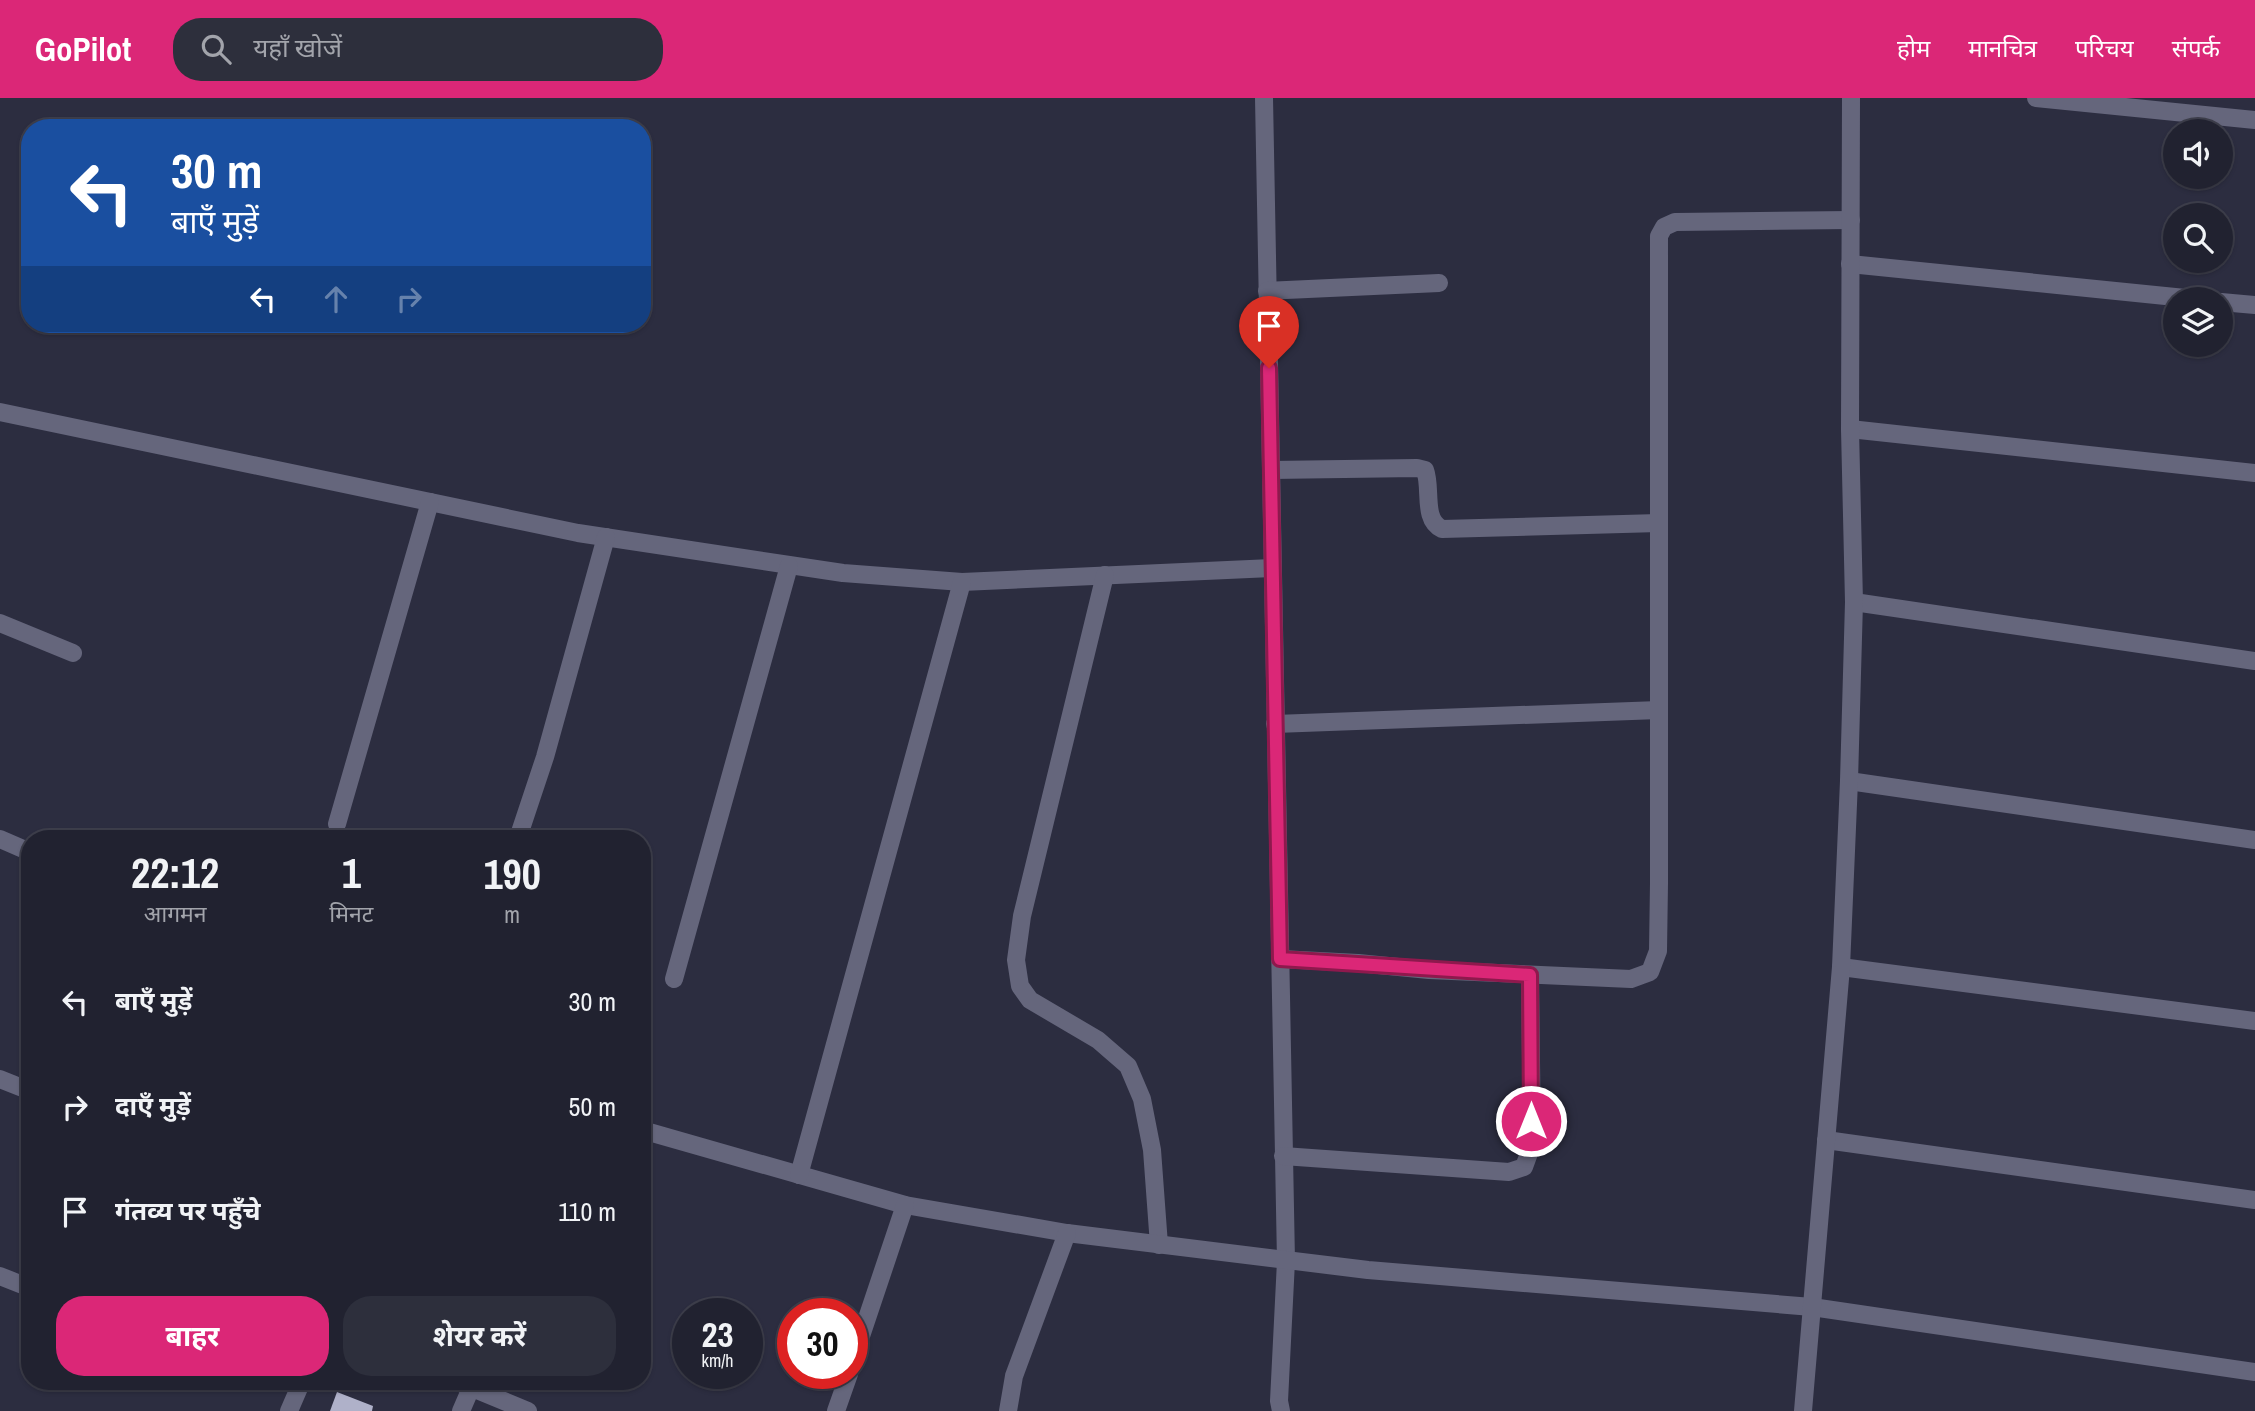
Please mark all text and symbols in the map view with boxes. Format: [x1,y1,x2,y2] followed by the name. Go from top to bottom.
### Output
[173,18,663,81] search box
[35,27,131,71] text: GoPilot
[197,30,235,68] icon: search
[253,30,342,65] text: यहाँ खोजें
[1897,32,1930,64] text: होम
[1968,32,2037,64] text: मानचित्र
[2075,32,2134,64] text: परिचय
[2172,32,2220,64] text: संपर्क
[2163,119,2233,357] map controls
[2163,119,2233,189] button: sound
[171,137,263,203] text: 30 m
[56,147,147,238] icon: left
[171,200,259,243] text: बाएँ मुड़ें
[2163,203,2233,273] button: search
[244,280,282,318] icon: left
[317,280,355,318] icon: ahead
[390,280,428,318] icon: right
[2163,287,2233,357] button: layers
[1239,296,1299,368] pin
[1250,307,1288,345] icon: arrive
[131,845,219,901] text: 22:12
[342,845,361,901] text: 1
[483,846,541,902] text: 190
[144,898,207,929] text: आगमन
[329,898,373,929] text: मिनट
[504,899,520,930] text: m
[56,983,94,1021] icon: left
[115,983,192,1018] text: बाएँ मुड़ें
[569,984,616,1019] text: 30 m
[1494,1084,1568,1158] position arrow
[56,1088,94,1126] icon: right
[115,1088,191,1123] text: दाएँ मुड़ें
[569,1089,616,1124] text: 50 m
[56,1193,94,1231] icon: arrive
[115,1193,261,1228] text: गंतव्य पर पहुँचे
[558,1194,616,1229] text: 110 m
[56,1296,329,1376] button: बाहर
[343,1296,616,1376] button: शेयर करें
[777,1298,868,1389] speed limit sign: 30
[702,1311,733,1358] text: 23
[702,1348,734,1373] text: km/h

